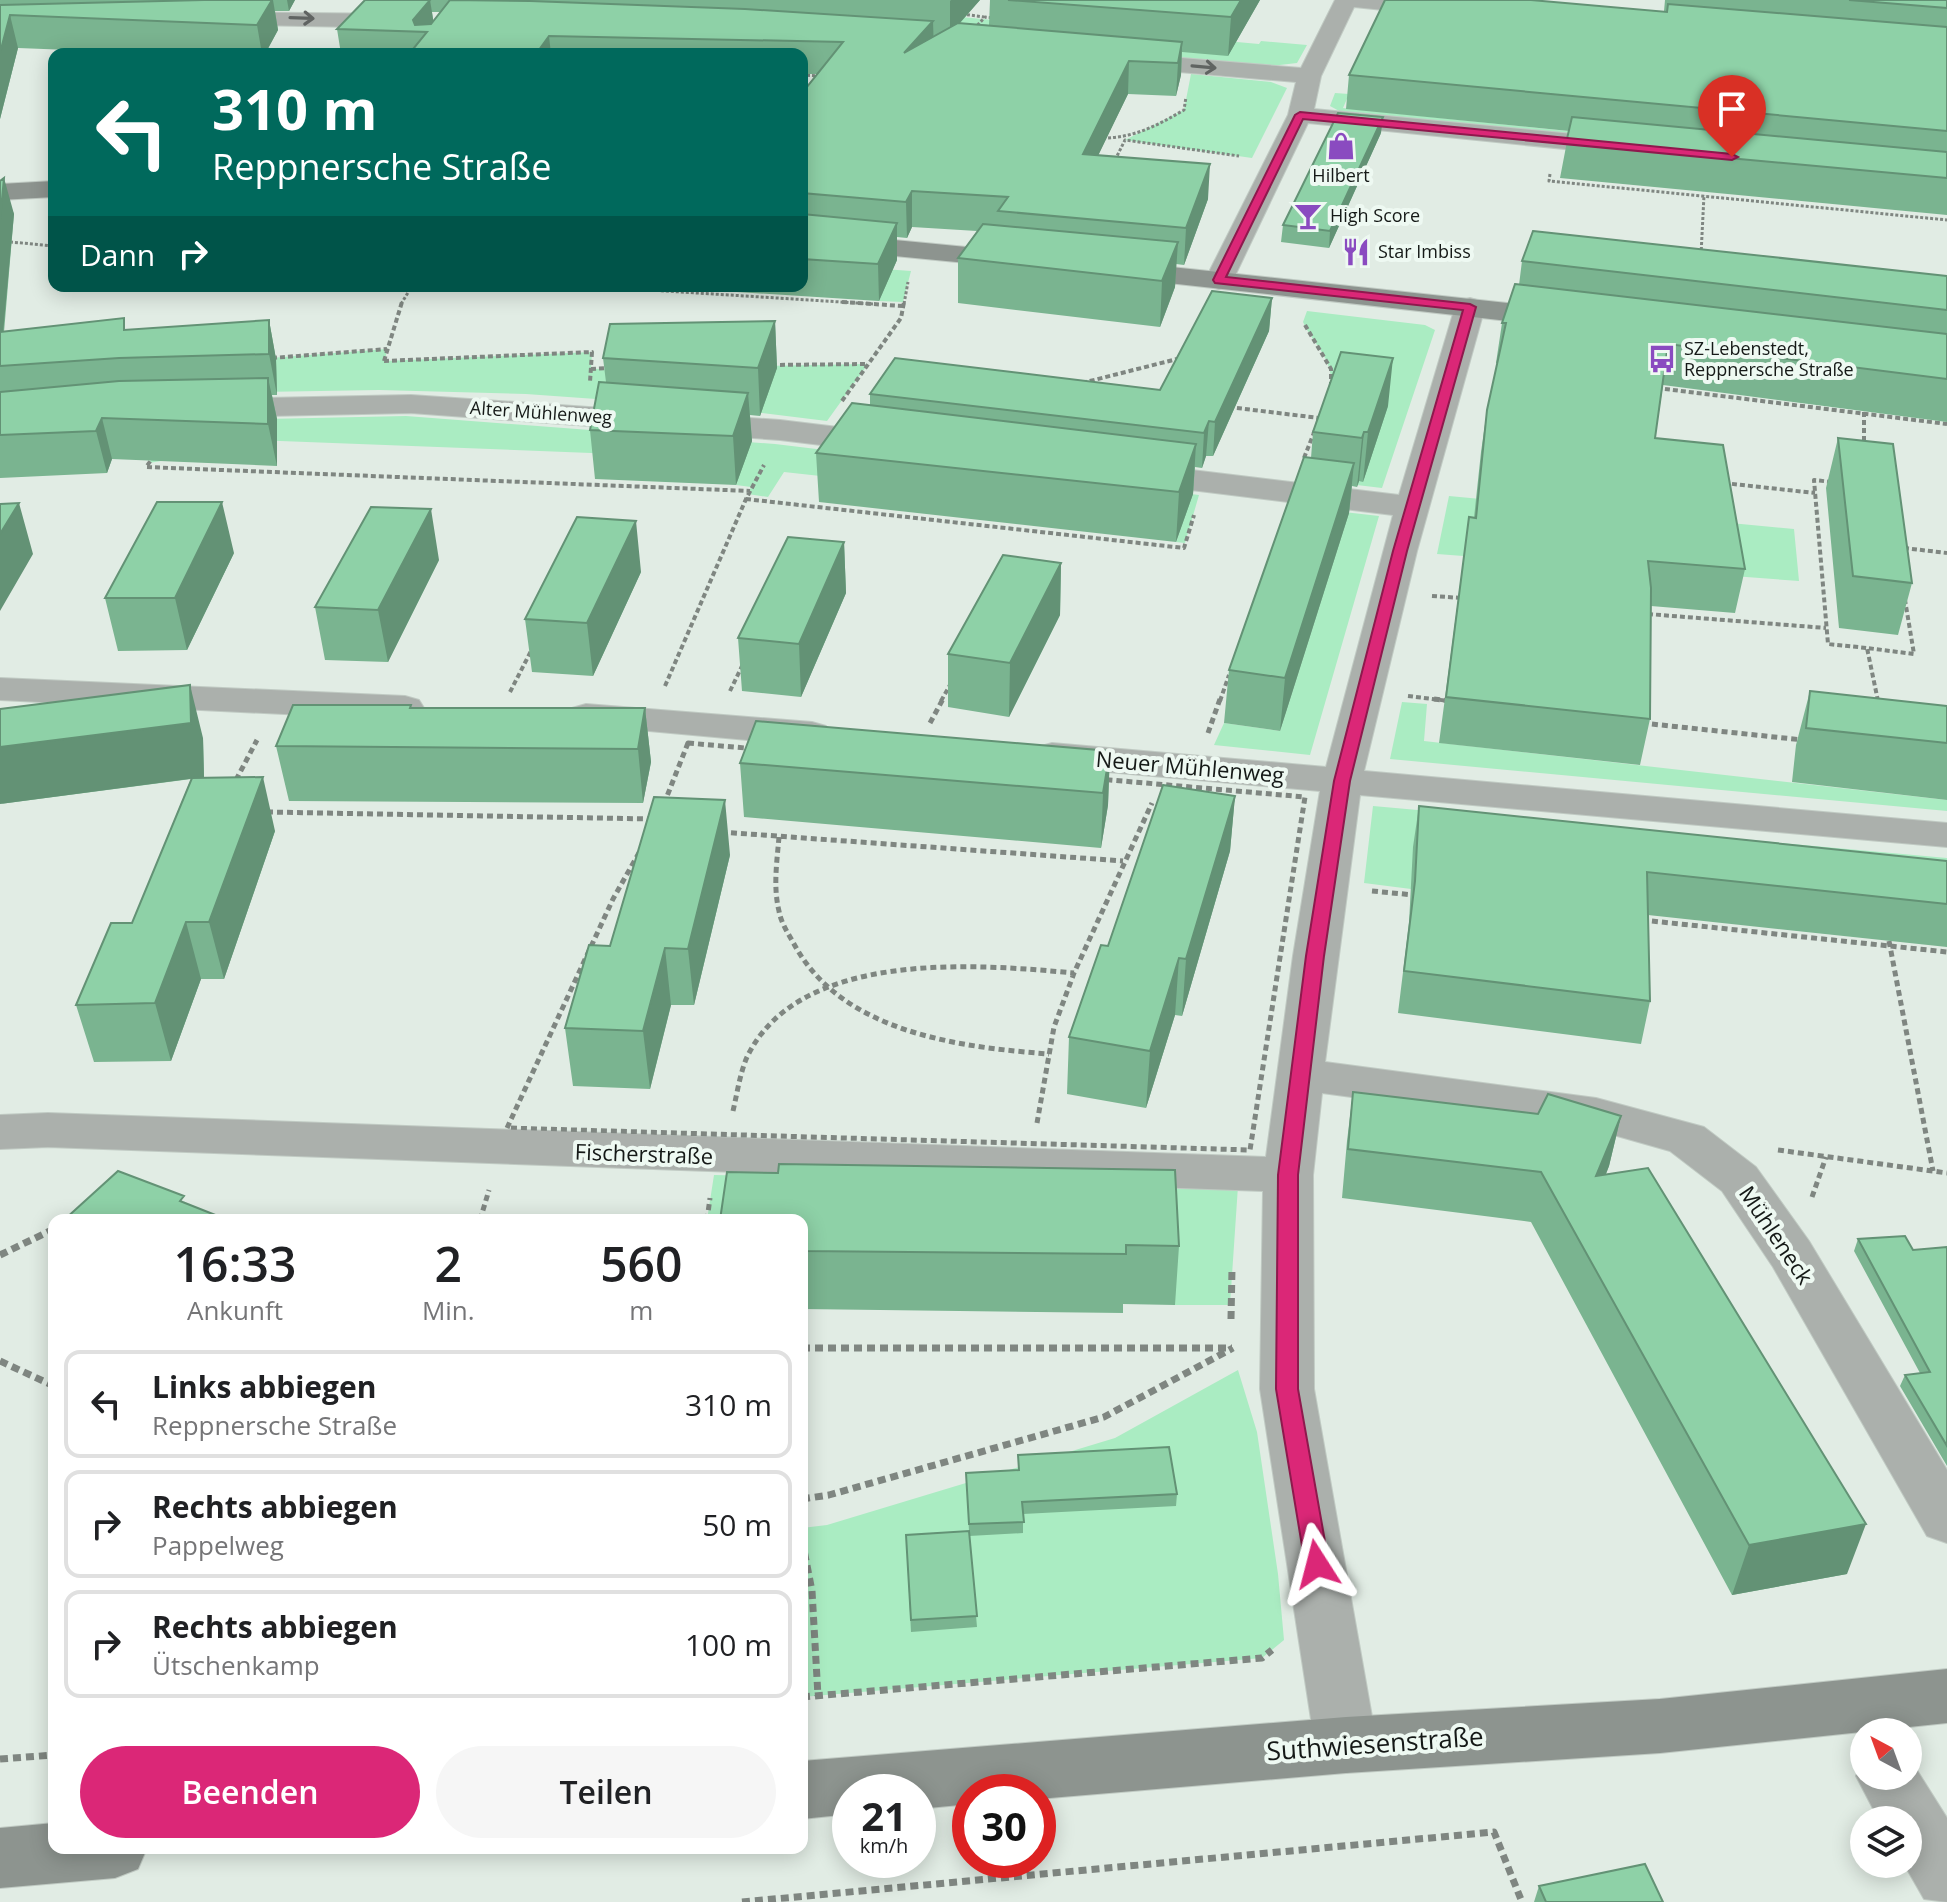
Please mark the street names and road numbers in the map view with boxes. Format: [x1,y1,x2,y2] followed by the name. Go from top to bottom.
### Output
[469,395,613,429] street label: Alter Mühlenweg
[1095,743,1286,789] street label: Neuer Mühlenweg
[574,1136,714,1170] street label: Fischerstraße
[1733,1179,1821,1290] street label: Mühleneck
[1265,1717,1485,1769] street label: Suthwiesenstraße

